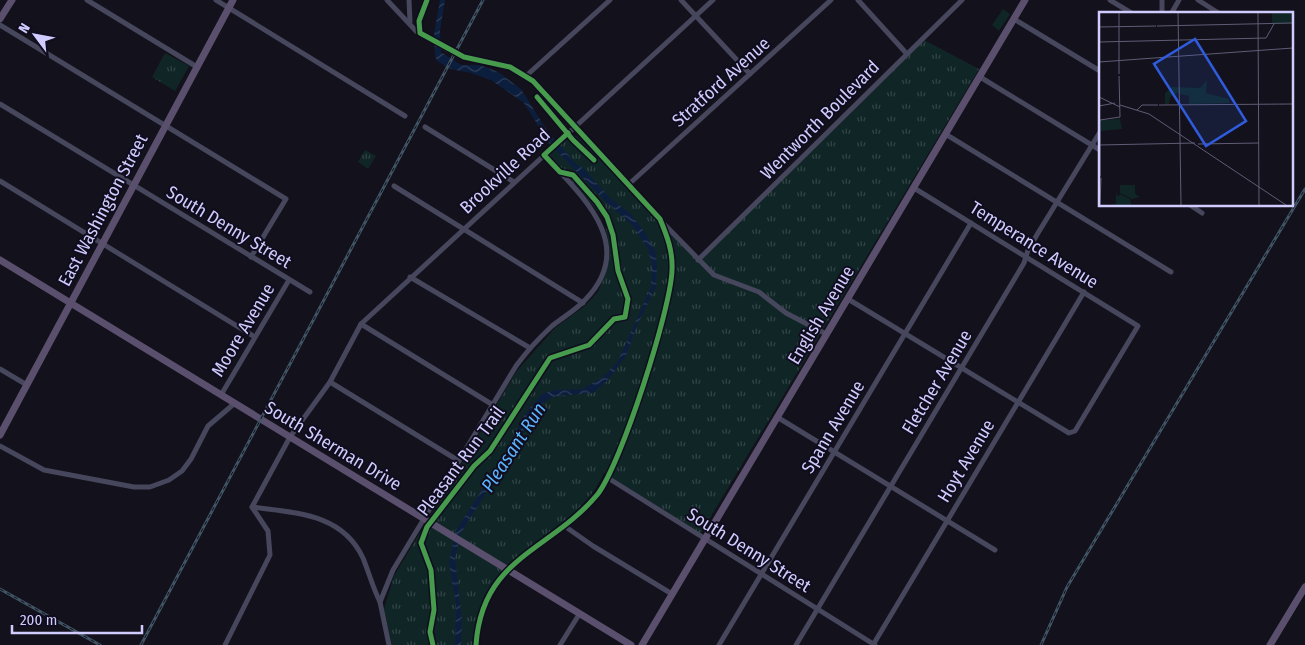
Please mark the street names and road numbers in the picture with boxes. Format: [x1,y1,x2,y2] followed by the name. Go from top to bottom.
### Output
[668,32,774,132] street label: Stratford Avenue
[756,56,884,184] street label: Wentworth Boulevard
[455,124,555,218] street label: Brookville Road
[54,130,152,290] street label: East Washington Street
[162,181,296,273] street label: South Denny Street
[966,197,1102,293] street label: Temperance Avenue
[783,262,859,368] street label: English Avenue
[207,279,279,381] street label: Moore Avenue
[897,326,977,438] street label: Fletcher Avenue
[797,376,869,477] street label: Spann Avenue
[261,397,405,496] street label: South Sherman Drive
[413,402,510,520] street label: Pleasant Run Trail
[933,416,999,506] street label: Hoyt Avenue
[683,503,815,597] street label: South Denny Street

